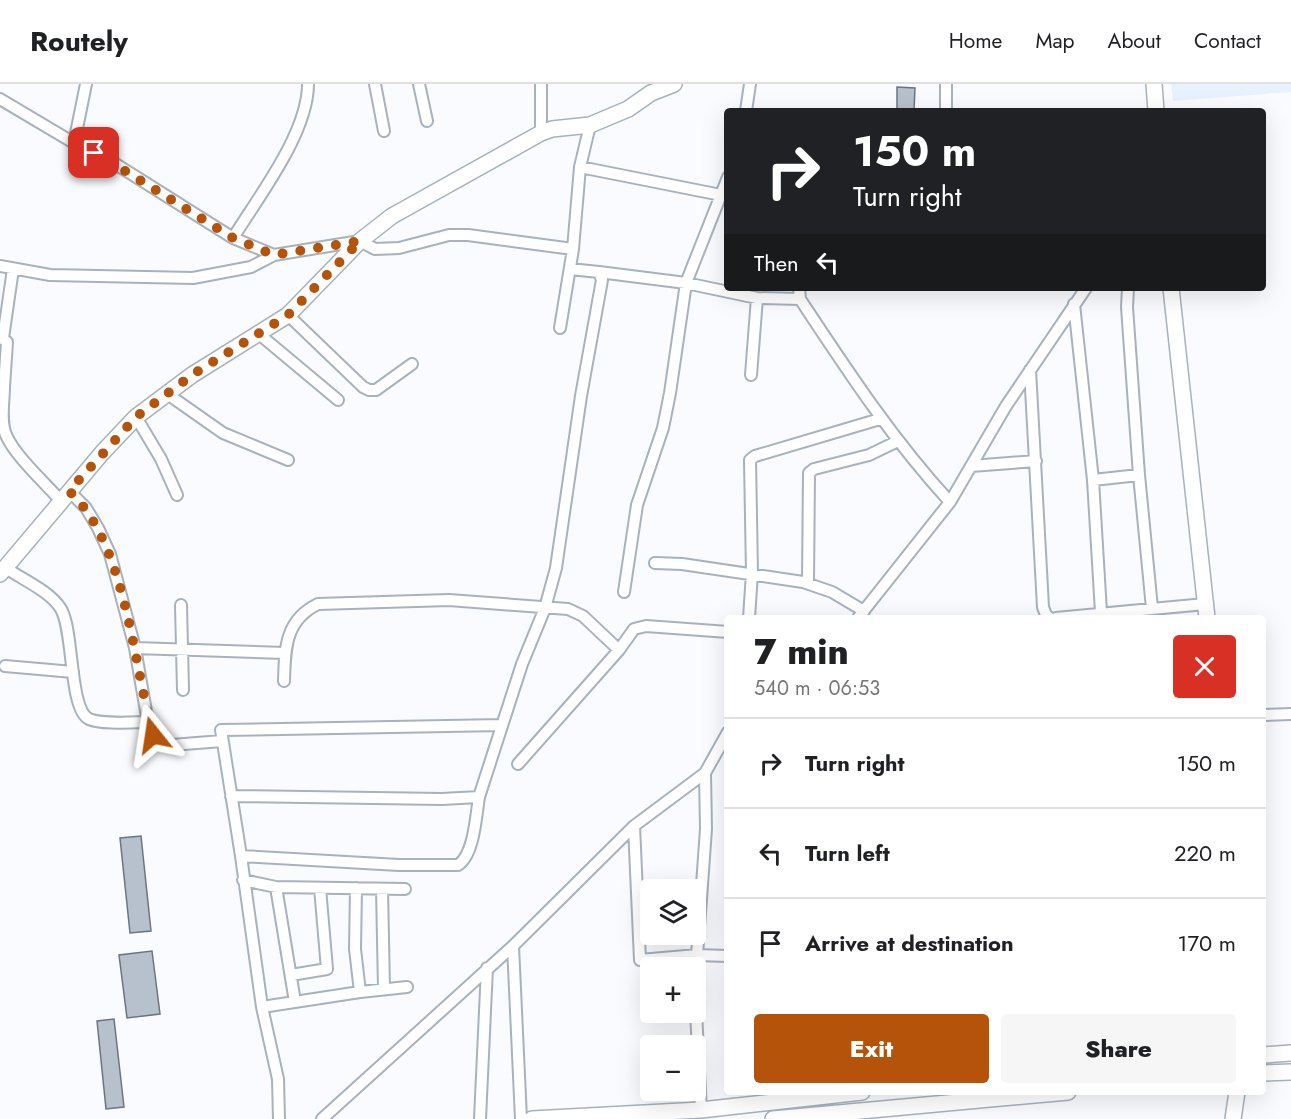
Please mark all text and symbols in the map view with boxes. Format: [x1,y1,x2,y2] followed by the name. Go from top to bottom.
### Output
[30,21,128,62] text: Routely
[949,26,1002,56] text: Home
[1035,26,1075,56] text: Map
[1108,26,1161,56] text: About
[1194,26,1261,56] text: Contact
[853,121,976,182] text: 150 m
[68,127,119,178] pin
[754,132,832,210] icon: right
[77,136,110,169] icon: arrive
[853,177,961,216] text: Turn right
[811,246,844,279] icon: left
[754,247,799,279] text: Then
[754,625,849,677] text: 7 min
[1173,635,1236,698] button: close
[754,674,880,703] text: 540 m · 06:53
[121,703,185,767] position arrow
[754,747,787,780] icon: right
[805,747,905,779] text: Turn right
[1177,747,1236,779] text: 150 m
[754,837,787,870] icon: left
[805,837,890,869] text: Turn left
[1174,837,1236,869] text: 220 m
[640,879,706,1101] map controls
[640,879,706,945] button: layers
[754,927,787,960] icon: arrive
[805,927,1014,959] text: Arrive at destination
[1178,927,1236,959] text: 170 m
[640,957,706,1023] button: +
[754,1014,989,1083] button: Exit
[1001,1014,1236,1083] button: Share
[640,1035,706,1101] button: −

